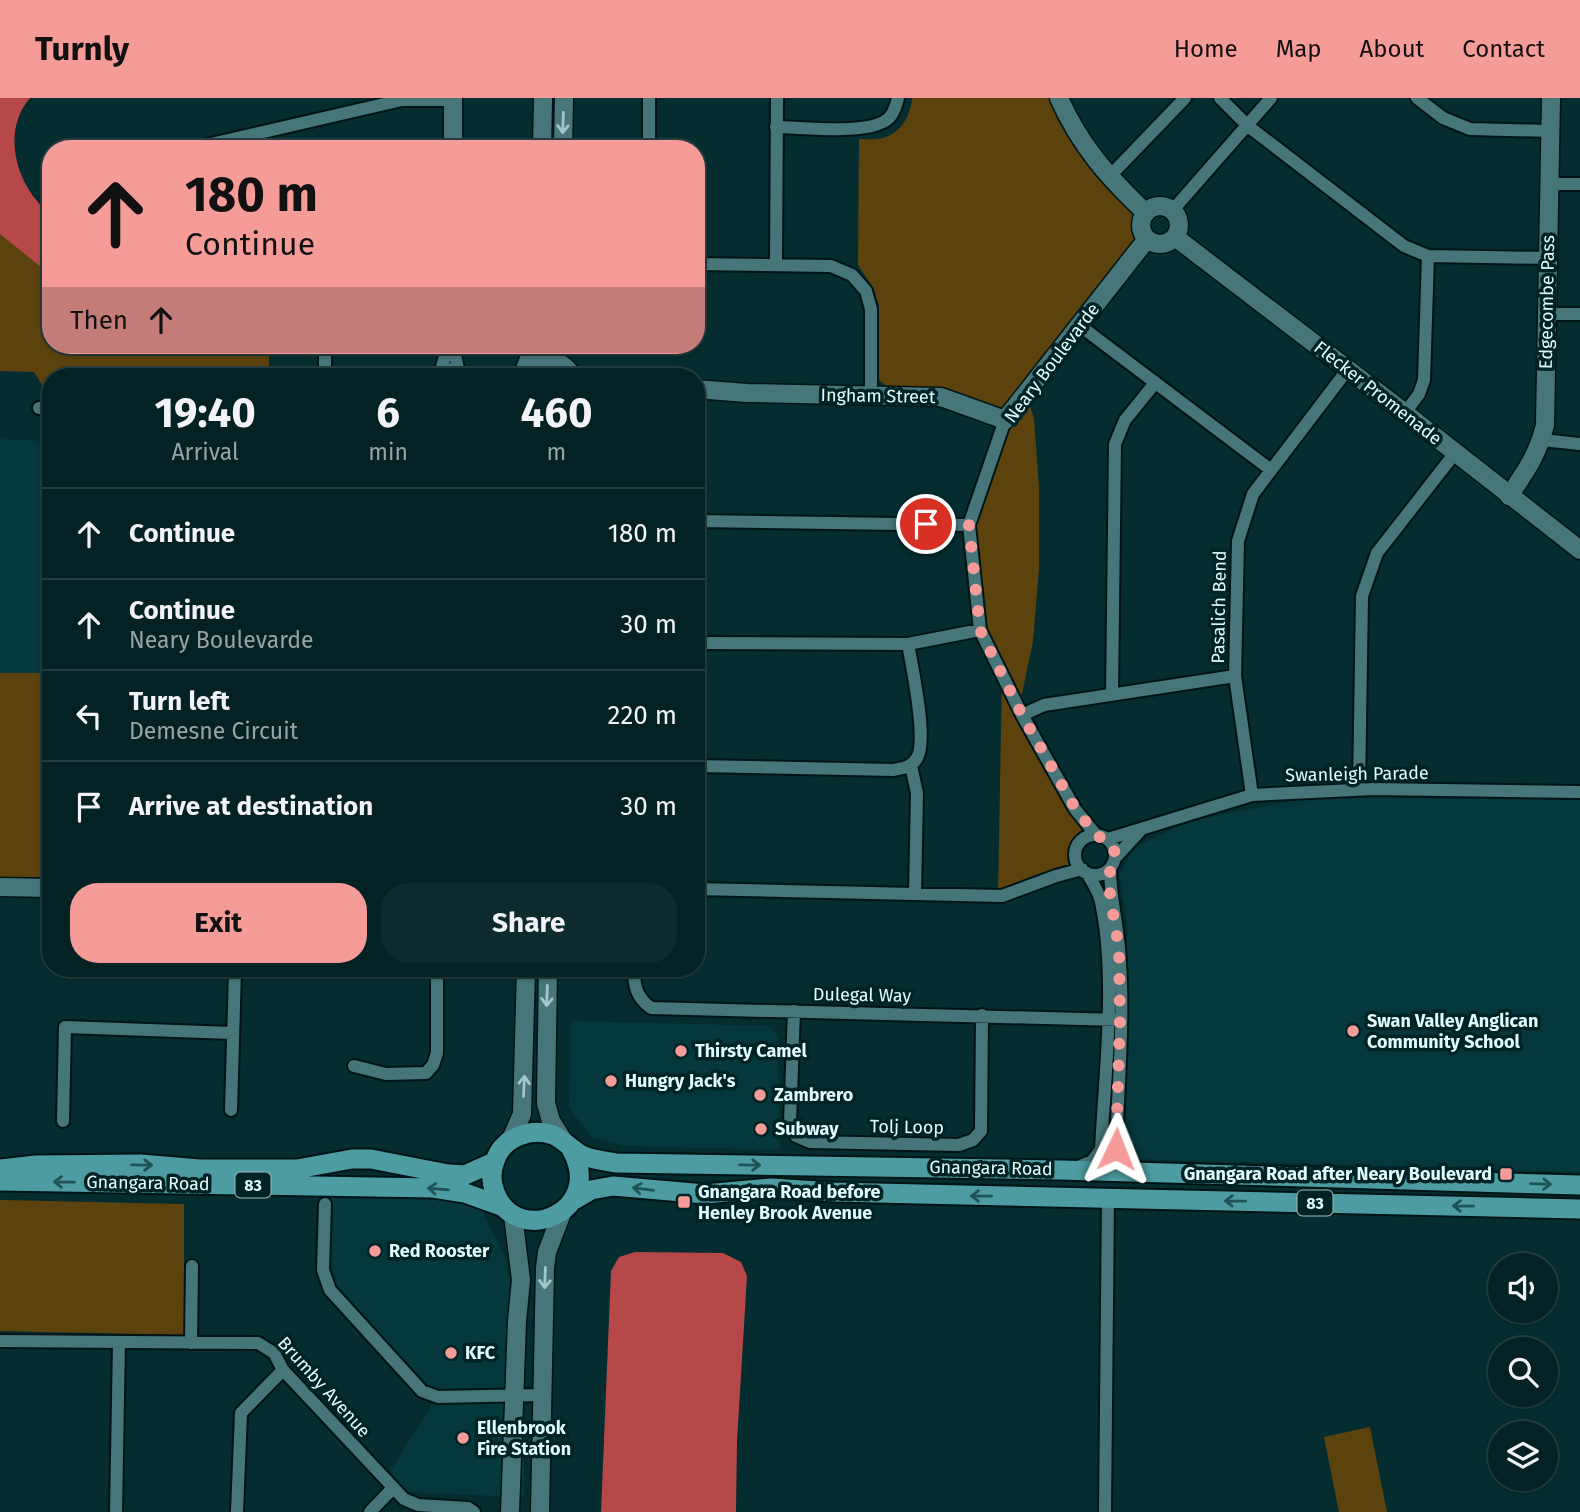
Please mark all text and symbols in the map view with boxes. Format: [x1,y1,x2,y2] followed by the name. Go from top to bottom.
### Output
[35,29,129,69] text: Turnly
[1174,35,1238,63] text: Home
[1276,35,1322,63] text: Map
[1360,35,1424,63] text: About
[1462,35,1545,63] text: Contact
[557,112,570,135] one-way arrow
[185,165,318,224] text: 180 m
[70,168,161,259] icon: ahead
[185,225,315,263] text: Continue
[1535,235,1559,369] street label: Edgecombe Pass
[1000,299,1104,427] street label: Neary Boulevarde
[142,301,180,339] icon: ahead
[70,305,128,336] text: Then
[1310,336,1446,450] street label: Flecker Promenade
[821,384,936,408] street label: Ingham Street
[155,388,256,438] text: 19:40
[376,388,400,438] text: 6
[520,388,592,438] text: 460
[171,438,239,466] text: Arrival
[368,438,408,466] text: min
[547,438,566,466] text: m
[896,494,956,554] pin
[907,505,945,543] icon: arrive
[70,515,108,553] icon: ahead
[129,518,235,549] text: Continue
[608,518,677,549] text: 180 m
[1207,550,1231,664] street label: Pasalich Bend
[129,595,235,626] text: Continue
[70,606,108,644] icon: ahead
[620,609,677,640] text: 30 m
[129,626,314,654] text: Neary Boulevarde
[129,686,230,717] text: Turn left
[70,697,108,735] icon: left
[608,700,677,731] text: 220 m
[129,717,298,745] text: Demesne Circuit
[1285,762,1429,786] street label: Swanleigh Parade
[70,788,108,826] icon: arrive
[129,791,373,822] text: Arrive at destination
[620,791,677,822] text: 30 m
[70,883,367,963] button: Exit
[381,883,677,963] button: Share
[813,983,912,1007] street label: Dulegal Way
[540,984,554,1007] one-way arrow
[1367,1010,1538,1053] place label: Swan Valley Anglican Community School
[1345,1023,1361,1039] marker: Swan Valley Anglican Community School
[695,1040,808,1062] place label: Thirsty Camel
[673,1043,689,1059] marker: Thirsty Camel
[625,1070,736,1092] place label: Hungry Jack's
[603,1073,619,1089] marker: Hungry Jack's
[517,1075,530,1098] one-way arrow
[774,1084,853,1106] place label: Zambrero
[752,1087,768,1103] marker: Zambrero
[1079,1112,1153,1186] position arrow
[870,1115,944,1139] street label: Tolj Loop
[775,1118,839,1140] place label: Subway
[753,1121,769,1137] marker: Subway
[929,1156,1053,1180] street label: Gnangara Road
[130,1158,153,1172] one-way arrow
[738,1158,761,1171] one-way arrow
[1184,1163,1492,1185] place label: Gnangara Road after Neary Boulevard
[1498,1166,1514,1182] marker: Gnangara Road after Neary Boulevard
[86,1171,210,1195] street label: Gnangara Road
[236,1172,270,1198] road number: 83
[53,1175,76,1189] one-way arrow
[1529,1177,1552,1191] one-way arrow
[698,1181,881,1224] place label: Gnangara Road before Henley Brook Avenue
[428,1182,450,1195] one-way arrow
[632,1182,655,1195] one-way arrow
[970,1189,993,1203] one-way arrow
[1298,1190,1332,1216] road number: 83
[676,1194,692,1210] marker: Gnangara Road before Henley Brook Avenue
[1224,1194,1247,1208] one-way arrow
[1452,1200,1475,1213] one-way arrow
[389,1240,490,1262] place label: Red Rooster
[367,1243,383,1259] marker: Red Rooster
[1488,1253,1558,1491] map controls
[1488,1253,1558,1323] button: sound
[538,1266,551,1289] one-way arrow
[273,1332,375,1442] street label: Brumby Avenue
[1488,1337,1558,1407] button: search
[465,1342,496,1364] place label: KFC
[443,1345,459,1361] marker: KFC
[477,1417,571,1460] place label: Ellenbrook Fire Station
[1488,1421,1558,1491] button: layers
[455,1430,471,1446] marker: Ellenbrook Fire Station

